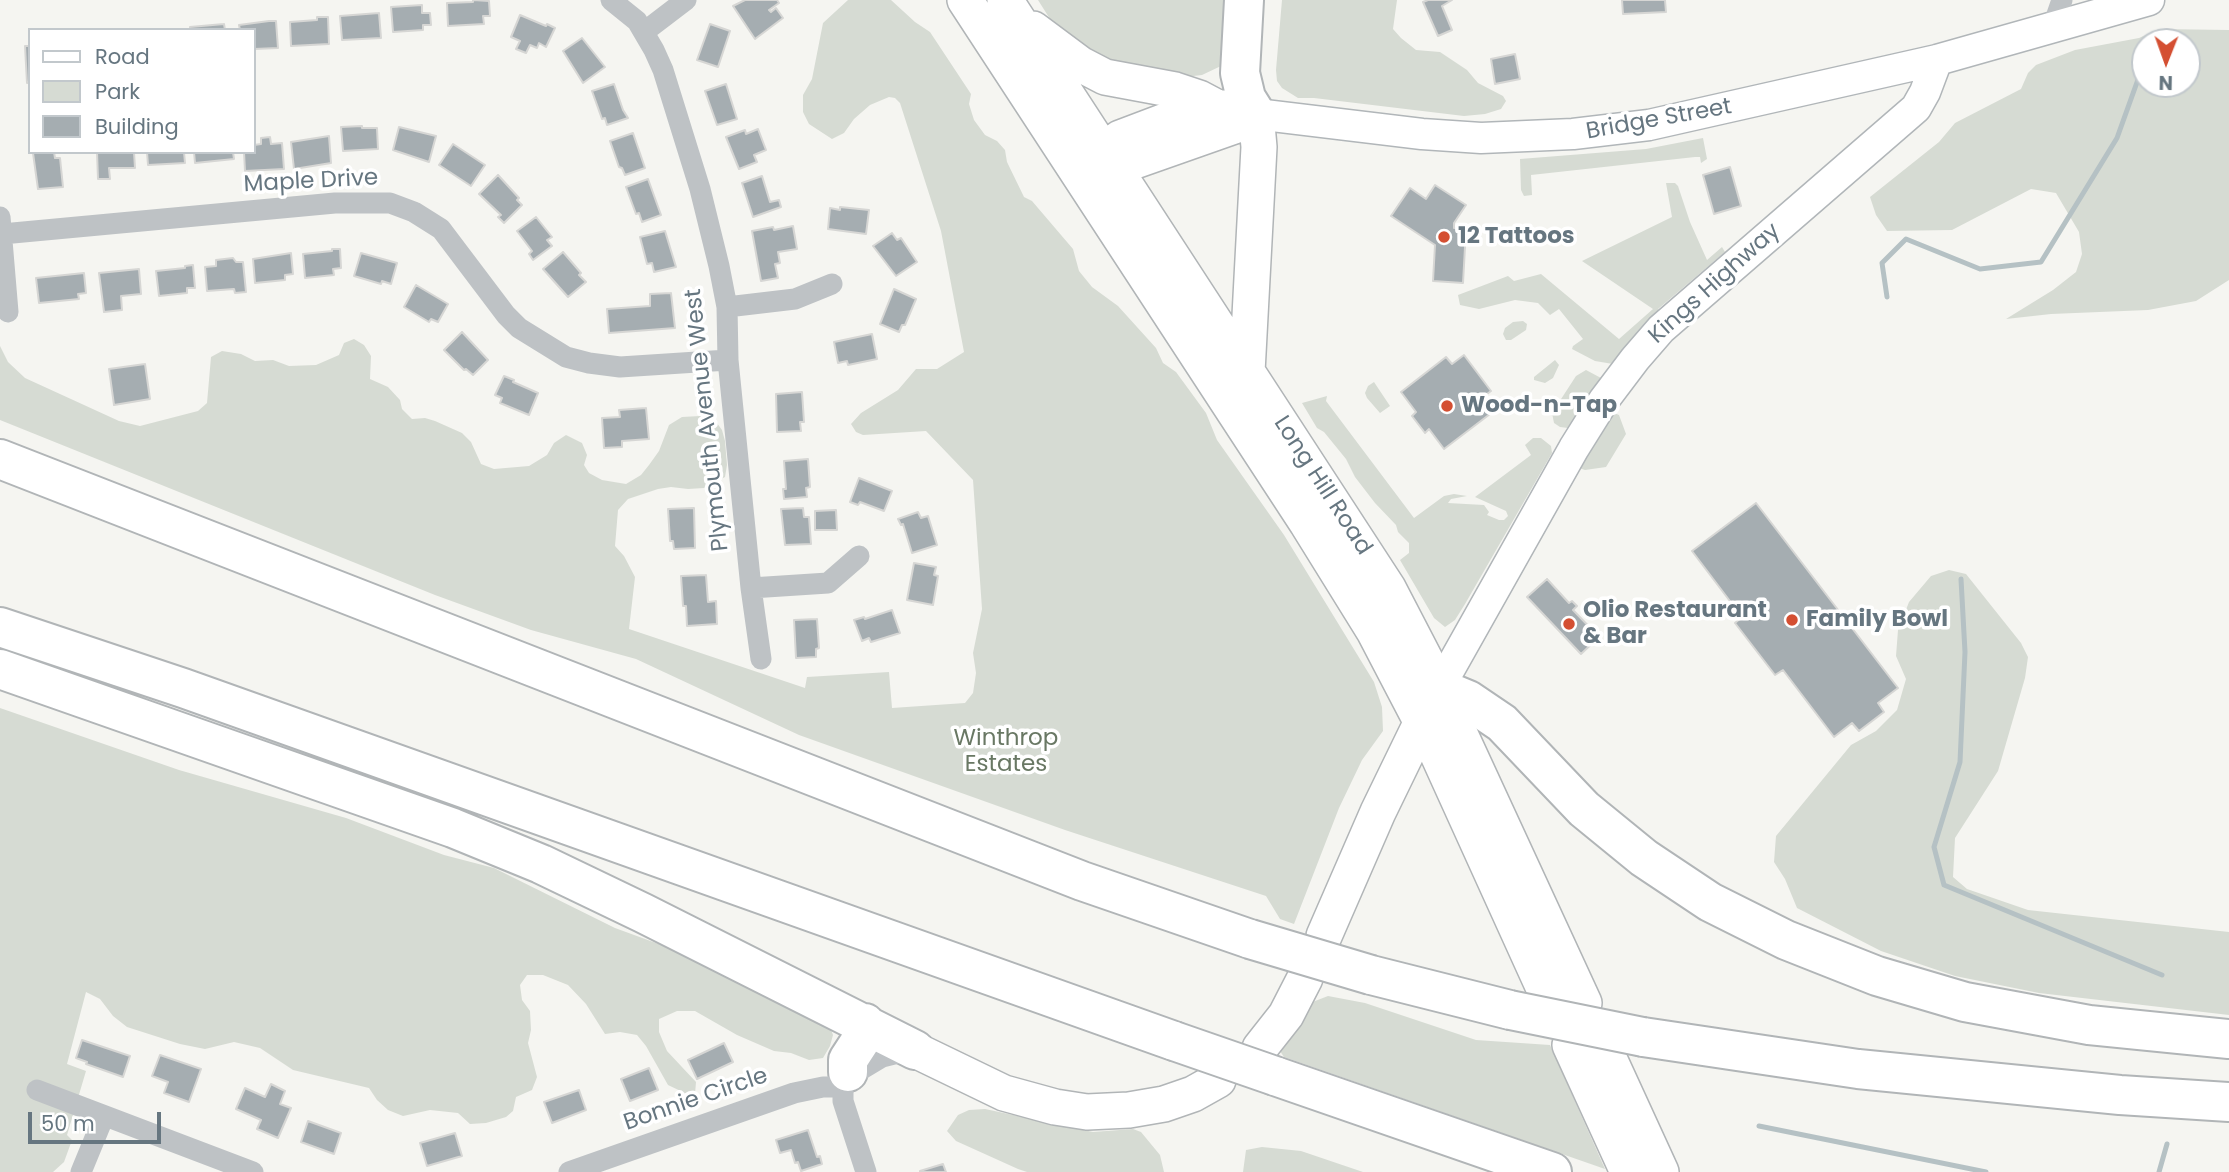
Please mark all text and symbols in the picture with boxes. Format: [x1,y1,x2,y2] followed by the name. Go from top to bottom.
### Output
[28,28,256,154] legend
[2131,28,2201,98] north arrow
[95,42,150,71] text: Road
[2158,69,2173,96] text: N
[95,77,140,106] text: Park
[1584,94,1734,146] street label: Bridge Street
[95,112,179,141] text: Building
[243,165,379,199] street label: Maple Drive
[1644,218,1786,350] street label: Kings Highway
[1458,223,1575,251] place label: 12 Tattoos
[1436,229,1452,245] marker: 12 Tattoos
[680,287,736,553] street label: Plymouth Avenue West
[1461,392,1617,420] place label: Wood-n-Tap
[1439,398,1455,414] marker: Wood-n-Tap
[1267,411,1377,561] street label: Long Hill Road
[1583,597,1767,651] place label: Olio Restaurant & Bar
[1806,606,1948,634] place label: Family Bowl
[1784,612,1800,628] marker: Family Bowl
[1561,616,1577,632] marker: Olio Restaurant & Bar
[954,725,1058,779] park label: Winthrop Estates
[621,1063,771,1137] street label: Bonnie Circle
[32,1098,164,1142] scale bar
[41,1109,95,1138] text: 50 m

